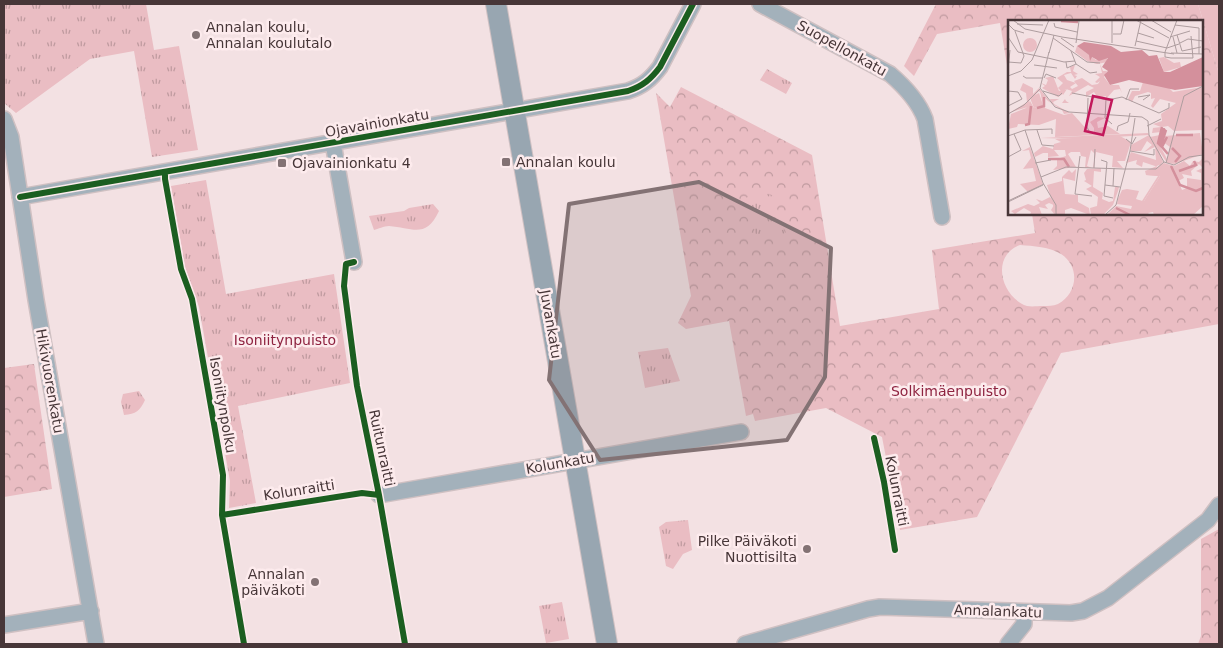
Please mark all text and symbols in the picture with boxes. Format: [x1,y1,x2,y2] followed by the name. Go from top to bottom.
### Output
[794,17,890,79] street label: Suopellonkatu
[206,19,332,51] place label: Annalan koulu, Annalan koulutalo
[1008,20,1203,215] inset map
[190,29,202,41] marker: Annalan koulu, Annalan koulutalo
[324,106,430,140] street label: Ojavainionkatu
[516,154,616,170] place label: Annalan koulu
[292,155,411,171] place label: Ojavainionkatu 4
[500,156,512,168] marker: Annalan koulu
[276,157,288,169] marker: Ojavainionkatu 4
[537,287,565,360] street label: Juvankatu
[33,327,67,435] street label: Hikivuorenkatu
[234,332,336,348] park label: Isoniitynpuisto
[207,356,239,454] street label: Isoniitynpolku
[891,383,1007,399] park label: Solkimäenpuisto
[366,408,398,488] street label: Ruitunraitti
[524,449,596,477] street label: Kolunkatu
[882,454,912,528] street label: Kolunraitti
[262,476,336,504] street label: Kolunraitti
[698,533,797,565] place label: Pilke Päiväkoti Nuottisilta
[801,543,813,555] marker: Pilke Päiväkoti Nuottisilta
[241,566,305,598] place label: Annalan päiväkoti
[309,576,321,588] marker: Annalan päiväkoti
[954,601,1042,621] street label: Annalankatu

